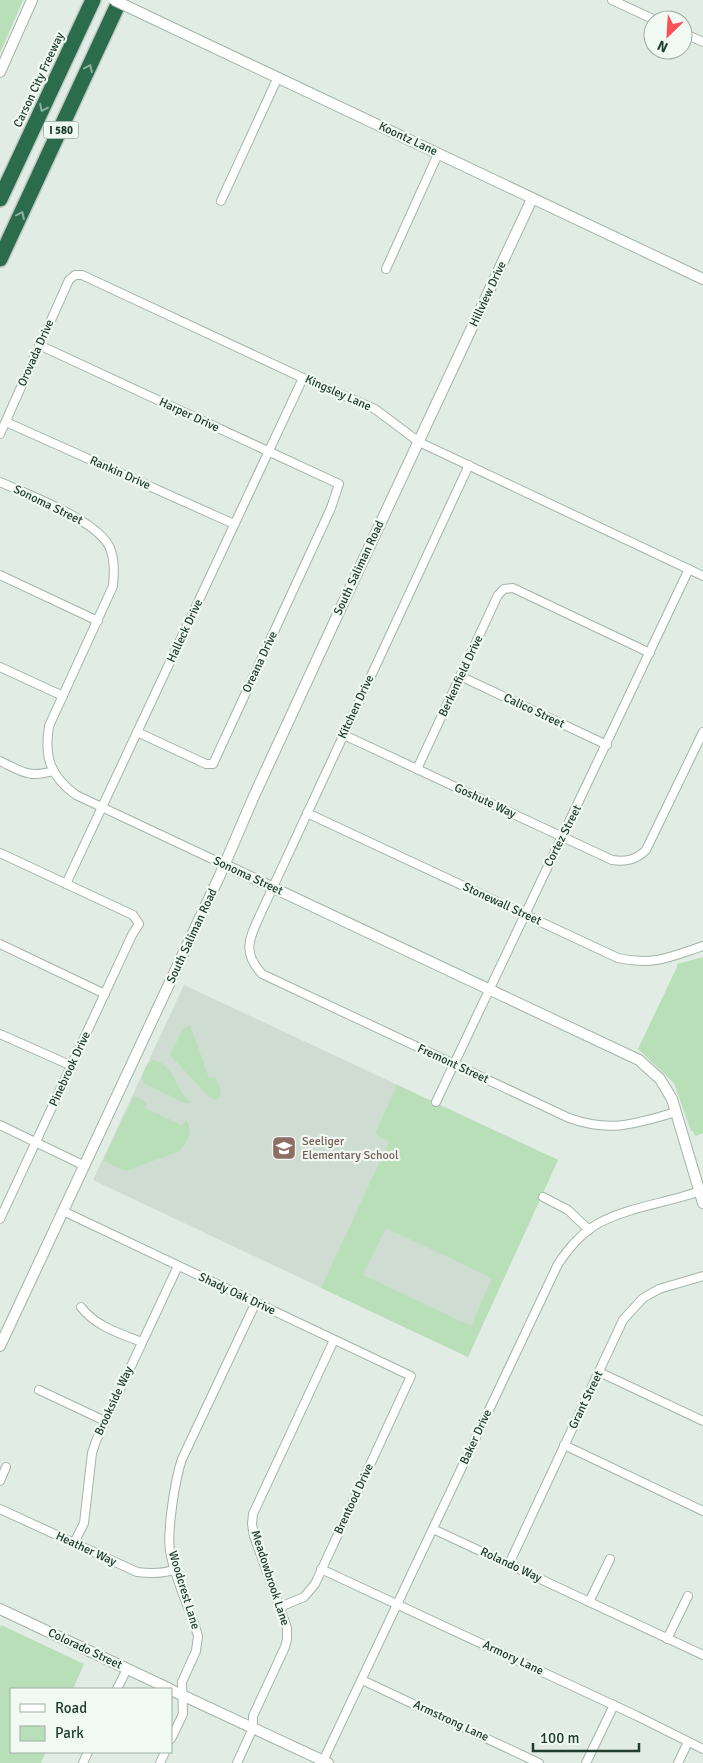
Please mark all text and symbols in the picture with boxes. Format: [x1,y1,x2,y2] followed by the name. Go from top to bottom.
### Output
[643,10,693,60] north arrow
[10,30,68,130] street label: Carson City Freeway
[655,37,671,56] text: N
[83,64,93,73] one-way arrow
[38,103,49,112] one-way arrow
[376,119,440,159] street label: Koontz Lane
[44,122,78,138] road number: I 580
[14,211,25,220] one-way arrow
[466,259,510,329] street label: Hillview Drive
[15,317,57,389] street label: Orovada Drive
[303,372,373,414] street label: Kingsley Lane
[156,394,222,436] street label: Harper Drive
[87,453,153,493] street label: Rankin Drive
[11,482,85,528] street label: Sonoma Street
[330,518,388,618] street label: South Saliman Road
[164,597,206,665] street label: Halleck Drive
[239,629,281,695] street label: Oreana Drive
[436,633,486,719] street label: Berkenfield Drive
[335,673,377,741] street label: Kitchen Drive
[501,690,567,732] street label: Calico Street
[452,780,519,822] street label: Goshute Way
[541,803,585,869] street label: Cortez Street
[211,853,285,899] street label: Sonoma Street
[460,879,544,929] street label: Stonewall Street
[163,886,221,986] street label: South Saliman Road
[46,1029,94,1109] street label: Pinebrook Drive
[415,1041,491,1087] street label: Fremont Street
[302,1134,399,1163] place label: Seeliger Elementary School
[271,1135,297,1161] school or university icon: Seeliger Elementary School
[196,1270,278,1318] street label: Shady Oak Drive
[91,1364,137,1438] street label: Brookside Way
[565,1368,607,1432] street label: Grant Street
[457,1407,495,1467] street label: Baker Drive
[331,1461,377,1537] street label: Brentood Drive
[53,1528,119,1570] street label: Heather Way
[248,1528,292,1628] street label: Meadowbrook Lane
[478,1544,544,1586] street label: Rolando Way
[165,1549,203,1631] street label: Woodcrest Lane
[46,1625,124,1673] street label: Colorado Street
[480,1637,546,1679] street label: Armory Lane
[10,1688,172,1753] legend
[411,1697,491,1745] street label: Armstrong Lane
[55,1699,87,1717] text: Road
[533,1720,639,1752] scale bar
[55,1724,84,1742] text: Park
[540,1729,580,1747] text: 100 m

